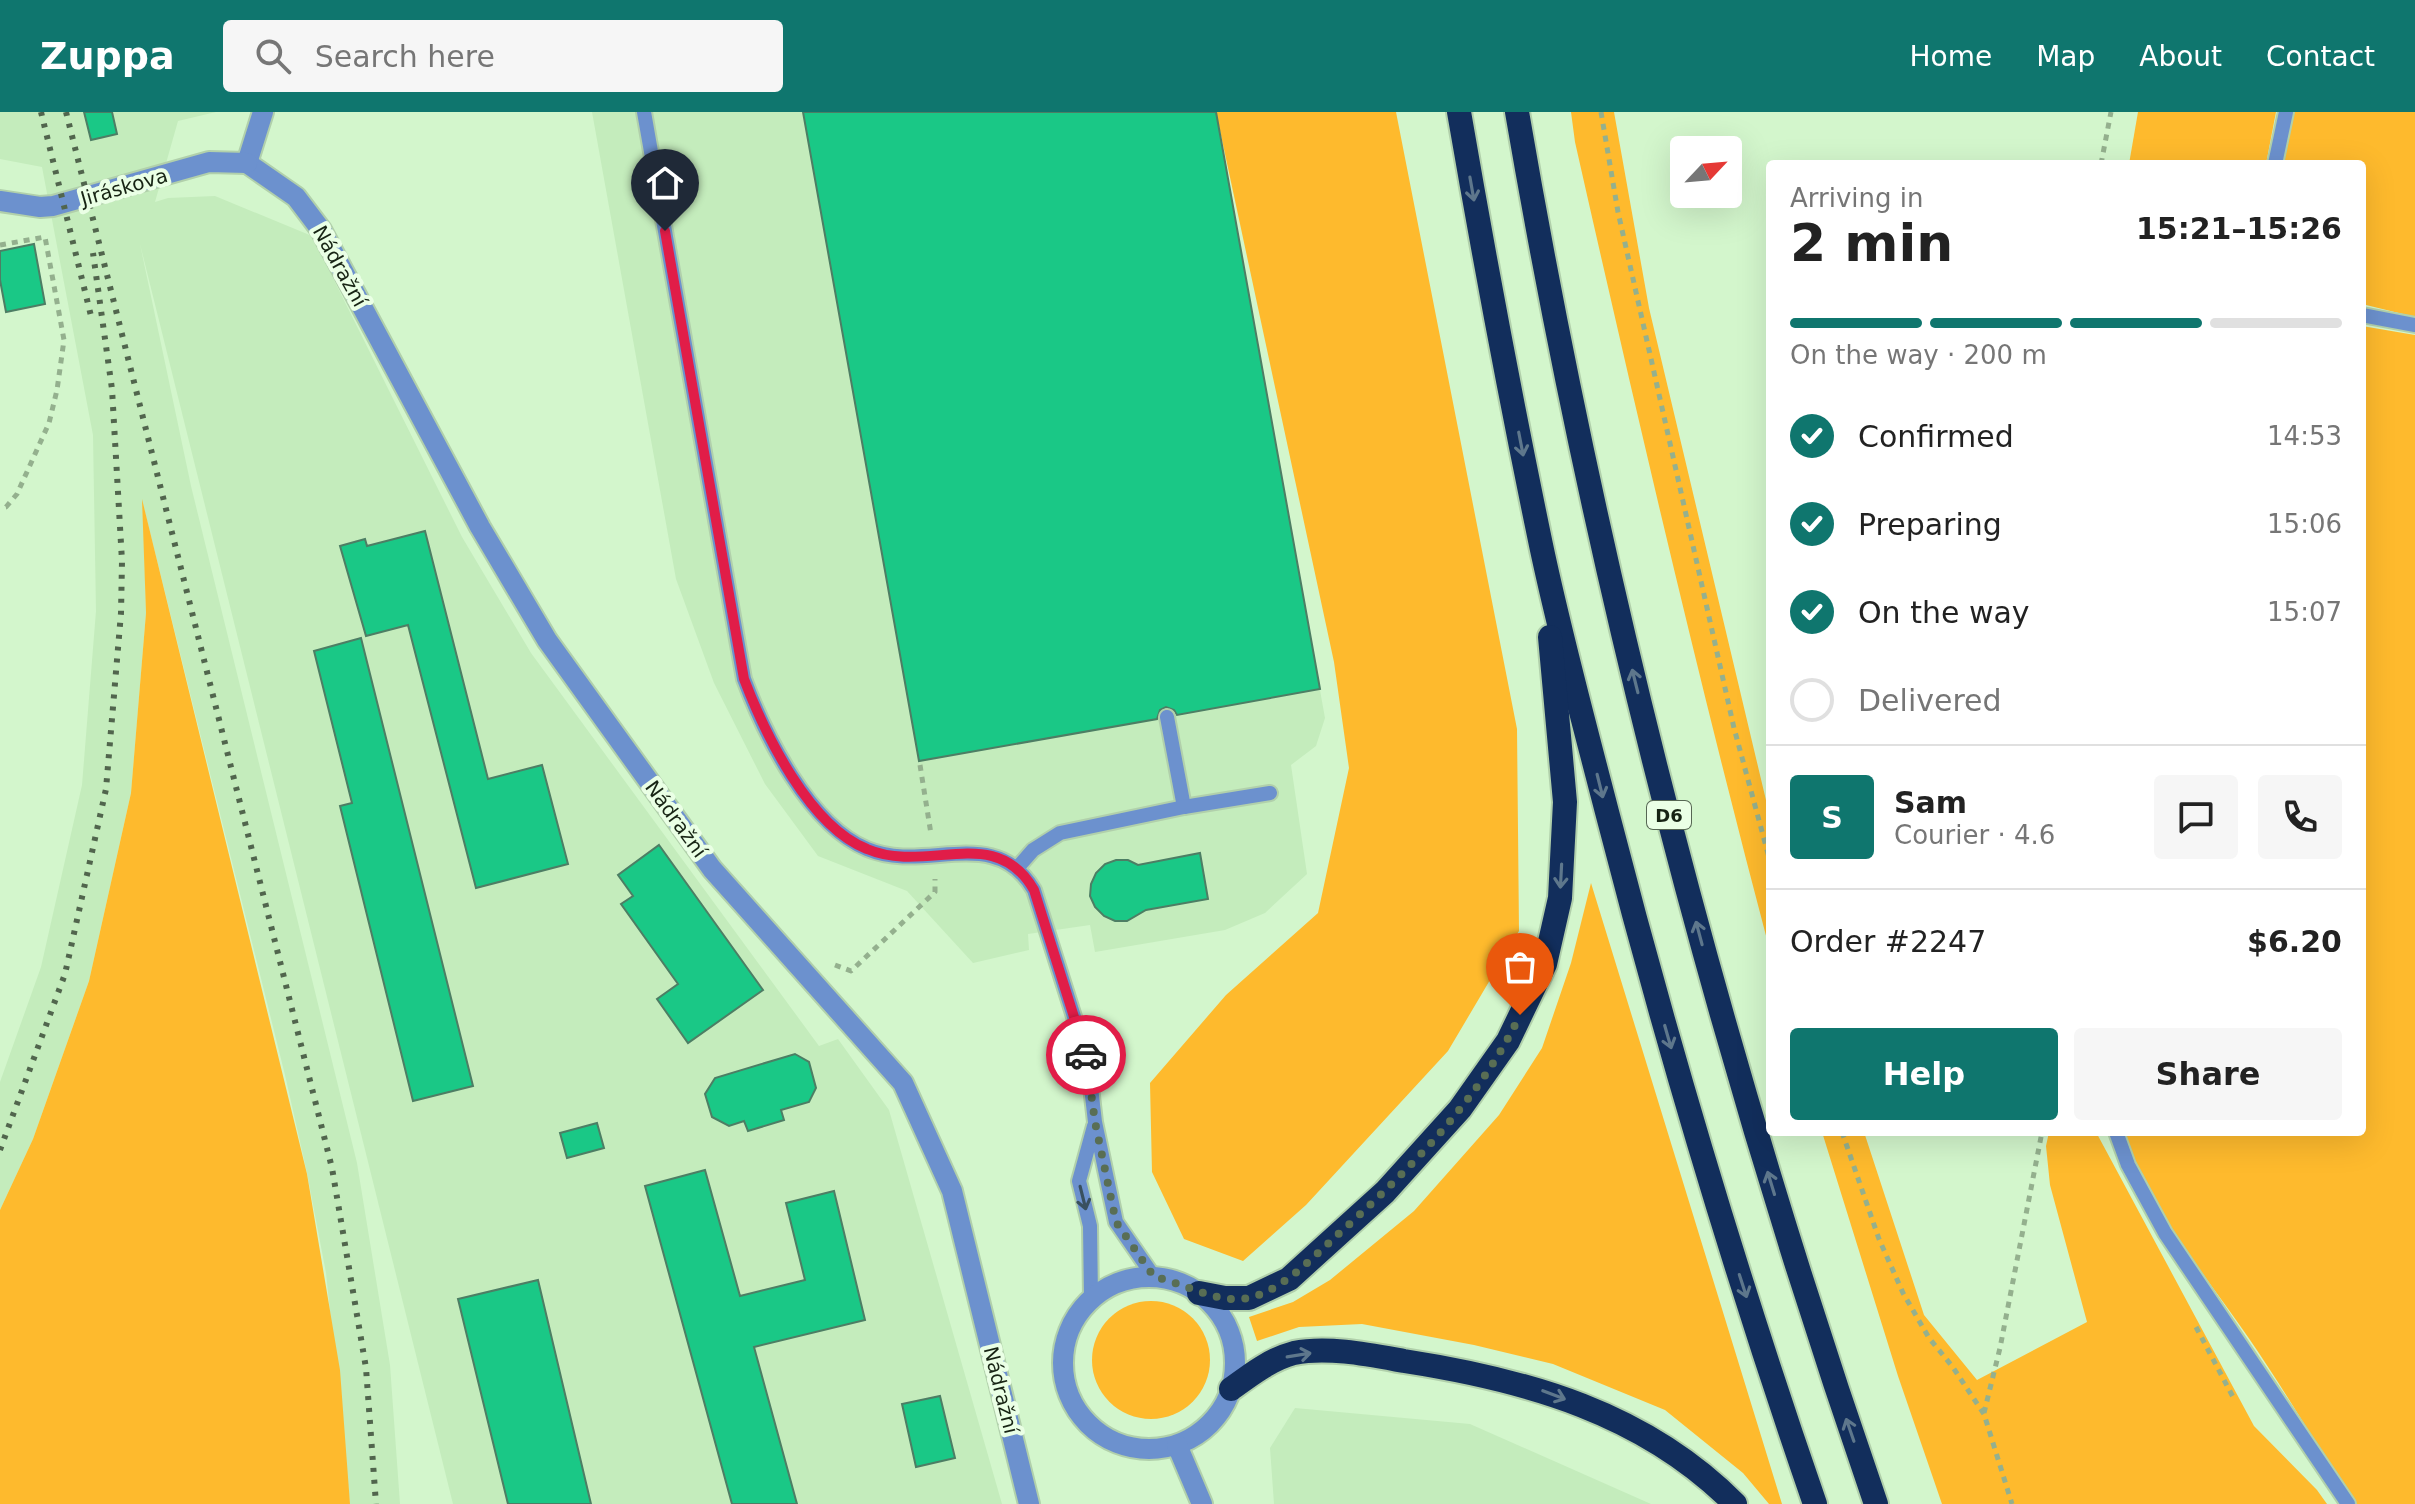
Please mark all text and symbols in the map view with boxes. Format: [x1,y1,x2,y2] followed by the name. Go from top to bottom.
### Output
[223,20,783,92] search box
[40,34,175,78] text: Zuppa
[251,34,295,78] icon: search
[315,39,495,74] text: Search here
[1909,40,1992,73] text: Home
[2036,40,2095,73] text: Map
[2139,40,2222,73] text: About
[2266,40,2375,73] text: Contact
[1670,136,1742,208] north arrow
[1670,136,1742,208] map controls
[631,149,699,231] pin
[643,161,687,205] icon: home
[76,163,170,211] street label: Jiráskova
[1465,176,1480,201] one-way arrow
[1790,183,1924,213] text: Arriving in
[2136,211,2342,246] text: 15:21–15:26
[1790,213,1953,273] text: 2 min
[308,221,373,312] street label: Nádražní
[1790,340,2047,370] text: On the way · 200 m
[1790,414,1834,458] icon: check
[1858,419,2014,454] text: Confirmed
[2267,421,2342,451] text: 14:53
[1515,431,1530,456] one-way arrow
[1790,502,1834,546] icon: check
[1858,507,2002,542] text: Preparing
[2267,509,2342,539] text: 15:06
[1790,590,1834,634] icon: check
[1858,595,2030,630] text: On the way
[2267,597,2342,627] text: 15:07
[1627,668,1642,694] one-way arrow
[1858,683,2002,718] text: Delivered
[1594,773,1609,798] one-way arrow
[2154,775,2238,859] button: chat
[2258,775,2342,859] button: phone
[640,776,713,863] street label: Nádražní
[1894,785,1967,820] text: Sam
[1821,800,1843,835] text: S
[1647,801,1691,829] road number: D6
[1894,820,2055,850] text: Courier · 4.6
[1553,862,1568,889] one-way arrow
[1690,920,1705,946] one-way arrow
[1790,924,1986,959] text: Order #2247
[2247,924,2342,959] text: $6.20
[1486,933,1554,1015] pin
[1498,945,1542,989] icon: bag
[1046,1015,1126,1095] courier
[1662,1024,1676,1049] one-way arrow
[1790,1028,2058,1120] button: Help
[2074,1028,2342,1120] button: Share
[1064,1033,1108,1077] icon: car
[1763,1170,1778,1196] one-way arrow
[1076,1184,1091,1210] one-way arrow
[1737,1273,1752,1298] one-way arrow
[979,1344,1024,1438] street label: Nádražní
[1286,1347,1312,1362] one-way arrow
[1541,1389,1566,1403] one-way arrow
[1842,1419,1856,1443] one-way arrow

